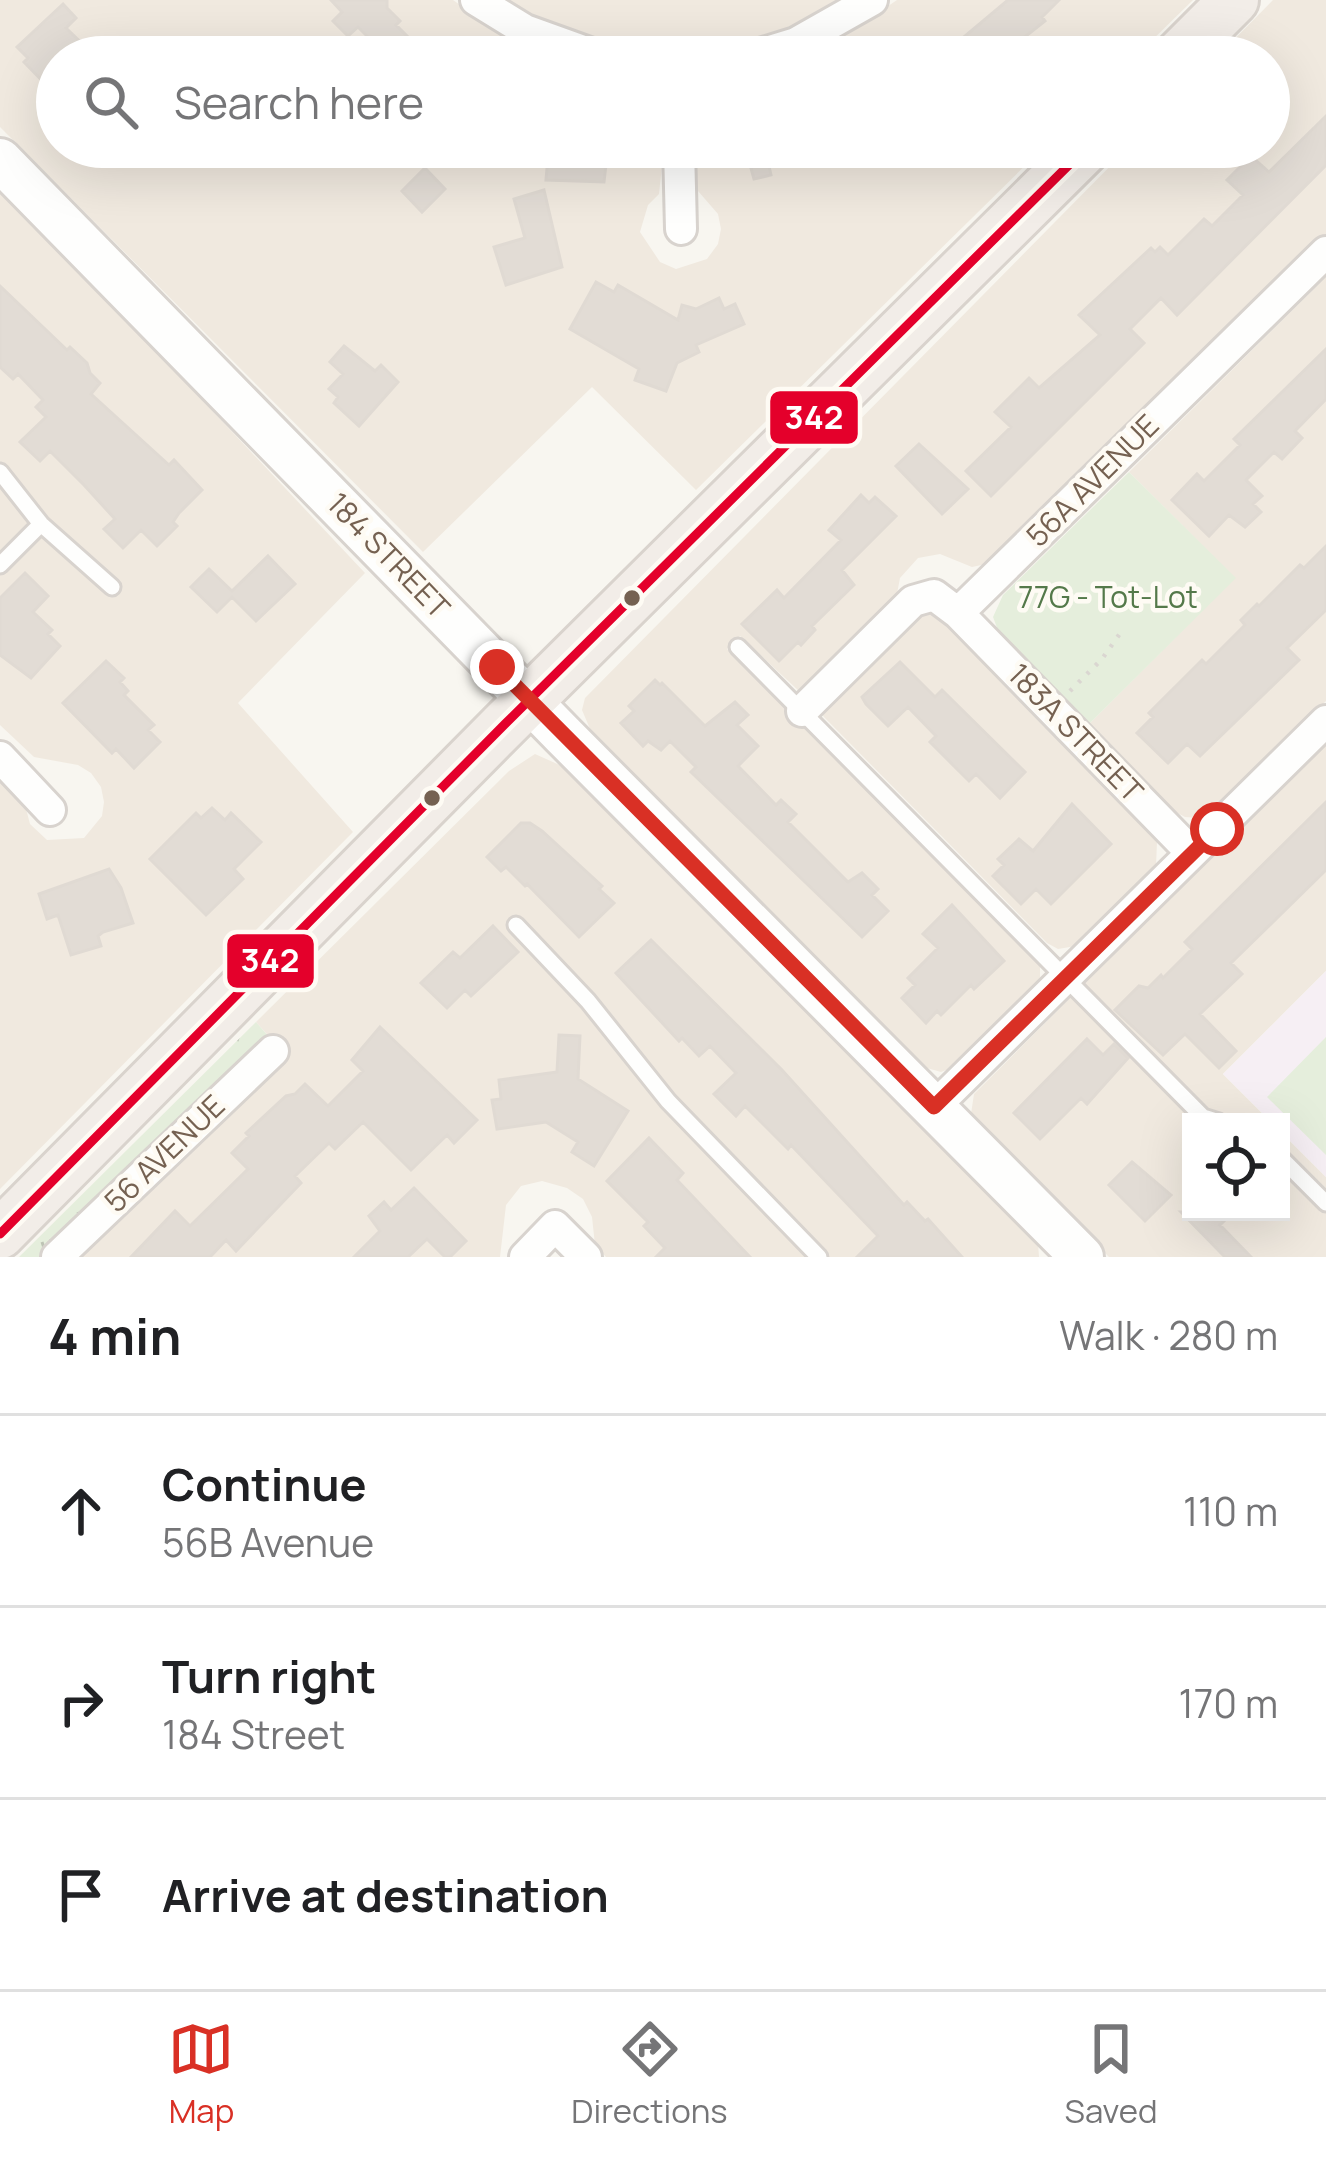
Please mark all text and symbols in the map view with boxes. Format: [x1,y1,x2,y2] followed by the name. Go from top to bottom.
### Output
[36,36,1290,168] search box
[78,69,144,135] icon: search
[174,71,424,133] text: Search here
[768,389,860,446] line badge: 342
[785,394,843,439] text: 342
[1017,405,1167,555] street label: 56A AVENUE
[319,483,460,627] street label: 184 STREET
[1018,576,1198,617] park label: 77G - Tot-Lot
[621,587,643,609] unlabelled marker
[470,640,524,694] route end
[999,654,1153,810] street label: 183A STREET
[421,787,443,809] unlabelled marker
[1190,802,1244,856] route start
[225,932,316,990] line badge: 342
[241,937,299,982] text: 342
[95,1085,233,1221] street label: 56 AVENUE
[1182,1113,1290,1221] map controls
[1182,1113,1290,1221] button: locate
[48,1301,181,1370] text: 4 min
[1059,1308,1278,1362] text: Walk · 280 m
[162,1453,367,1515] text: Continue
[48,1478,114,1544] icon: ahead
[1183,1484,1278,1538] text: 110 m
[162,1515,374,1569] text: 56B Avenue
[162,1645,376,1707] text: Turn right
[48,1670,114,1736] icon: right
[1179,1676,1278,1730] text: 170 m
[162,1707,345,1761] text: 184 Street
[48,1862,114,1928] icon: arrive
[162,1864,609,1926] text: Arrive at destination
[168,2016,234,2133] tab: Map
[571,2016,728,2133] tab: Directions
[1065,2016,1158,2133] tab: Saved

